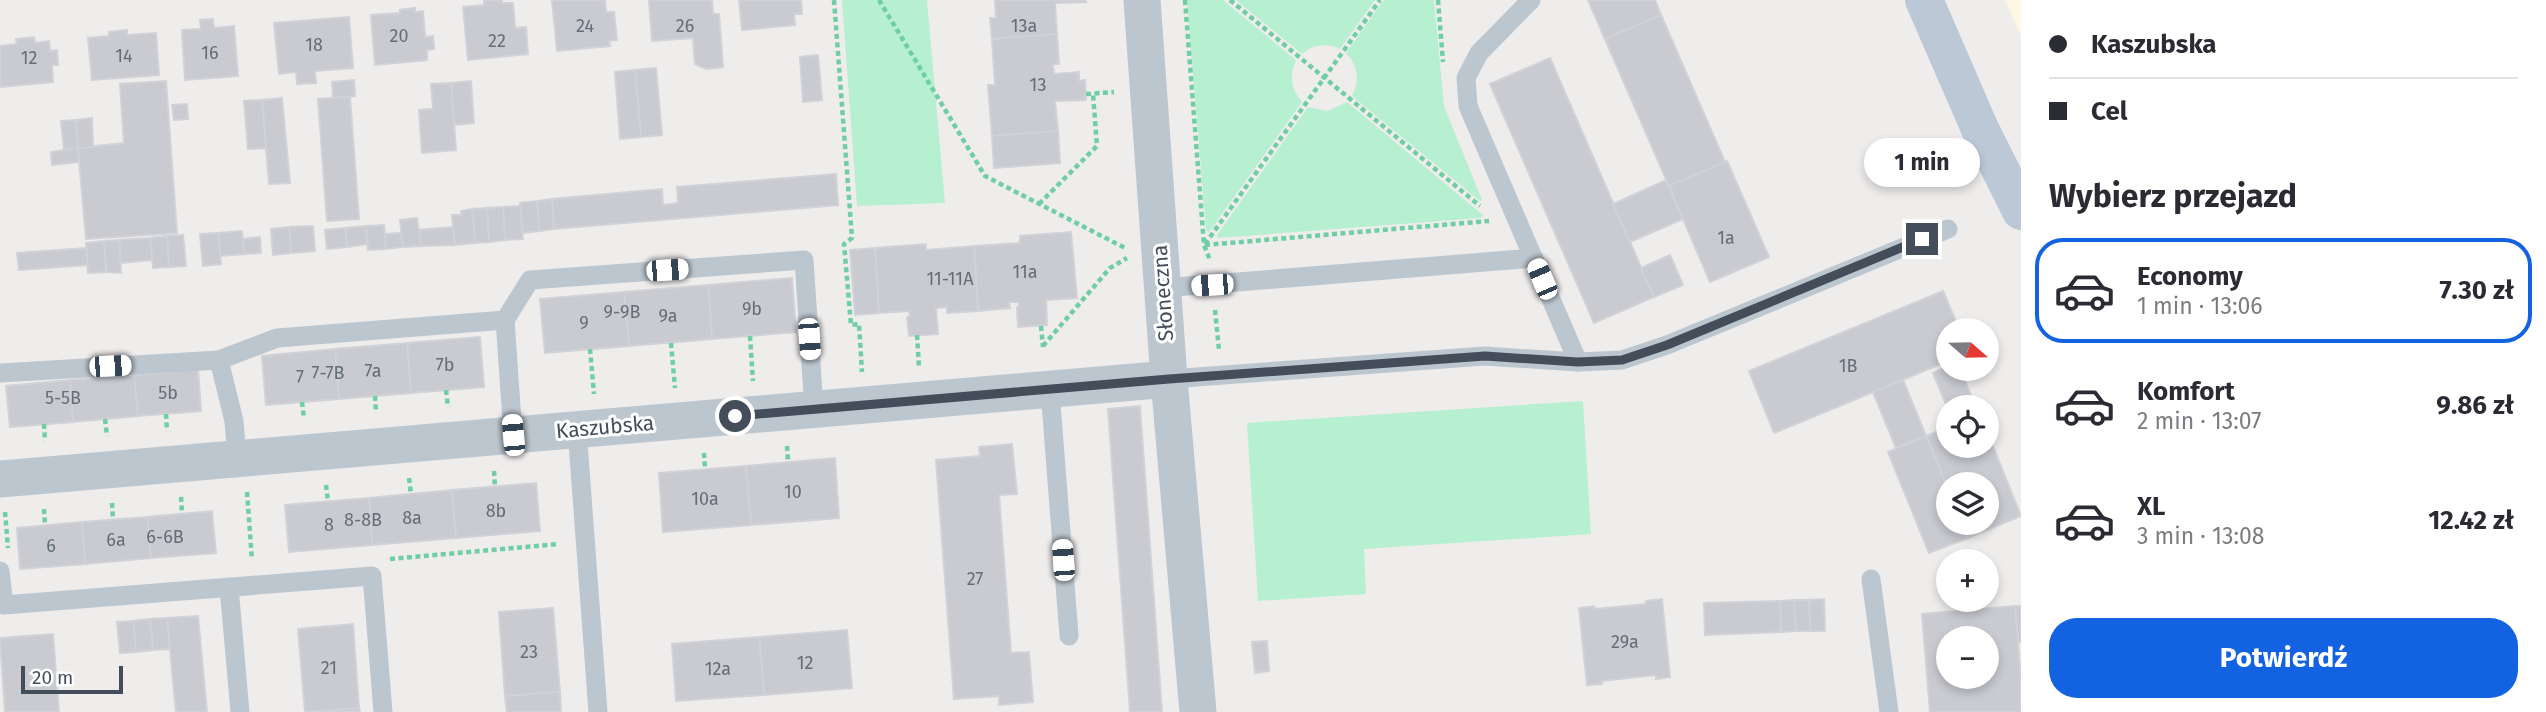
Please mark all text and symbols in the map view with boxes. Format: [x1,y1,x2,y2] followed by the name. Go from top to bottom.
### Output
[576,15,594,37] house number: 24
[676,15,694,37] house number: 26
[1011,15,1037,37] house number: 13a
[390,25,408,47] house number: 20
[2091,29,2217,60] text: Kaszubska
[488,30,506,52] house number: 22
[305,34,323,56] house number: 18
[201,42,219,64] house number: 16
[115,45,133,67] house number: 14
[21,47,37,69] house number: 12
[1030,74,1046,96] house number: 13
[2091,96,2128,127] text: Cel
[1864,138,1980,187] callout: 1 min
[1894,148,1950,176] text: 1 min
[2049,177,2297,215] text: Wybierz przejazd
[1906,223,1938,255] route end
[1717,227,1735,249] house number: 1a
[1147,244,1179,342] street label: Słoneczna
[1525,256,1560,302] car
[646,258,689,282] car
[2053,259,2116,322] icon: car
[1012,261,1038,283] house number: 11a
[2137,261,2243,292] text: Economy
[927,268,974,290] house number: 11-11A
[1191,273,1234,297] car
[2439,275,2514,306] text: 7.30 zł
[2137,292,2263,320] text: 1 min · 13:06
[742,298,762,320] house number: 9b
[604,301,641,323] house number: 9-9B
[658,305,678,327] house number: 9a
[579,312,589,334] house number: 9
[798,317,821,361] car
[1936,318,1998,382] north arrow
[1936,318,1999,689] map controls
[89,354,132,378] car
[436,354,454,376] house number: 7b
[1839,355,1857,377] house number: 1B
[364,360,382,382] house number: 7a
[311,362,345,384] house number: 7-7B
[296,366,304,388] house number: 7
[2053,374,2116,437] icon: car
[2137,376,2235,407] text: Komfort
[158,382,178,404] house number: 5b
[45,387,81,409] house number: 5-5B
[2436,390,2514,421] text: 9.86 zł
[1936,395,1999,458] button: locate
[719,400,751,432] route start
[2137,407,2261,435] text: 2 min · 13:07
[555,410,655,444] street label: Kaszubska
[501,413,526,457] car
[1936,472,1999,535] button: layers
[784,481,802,503] house number: 10
[691,488,719,510] house number: 10a
[2053,489,2116,552] icon: car
[2137,491,2165,522] text: XL
[486,500,506,522] house number: 8b
[2428,505,2514,536] text: 12.42 zł
[402,507,422,529] house number: 8a
[344,509,382,531] house number: 8-8B
[324,514,334,536] house number: 8
[2137,522,2264,550] text: 3 min · 13:08
[146,526,184,548] house number: 6-6B
[106,529,126,551] house number: 6a
[46,535,56,557] house number: 6
[1052,538,1075,582] car
[1936,549,1999,612] button: +
[967,568,983,590] house number: 27
[2049,618,2518,698] button: Potwierdź
[1936,626,1999,689] button: −
[1611,631,1639,653] house number: 29a
[520,641,538,663] house number: 23
[797,652,813,674] house number: 12
[321,657,337,679] house number: 21
[705,658,731,680] house number: 12a
[21,663,122,695] scale bar
[32,666,73,689] text: 20 m

